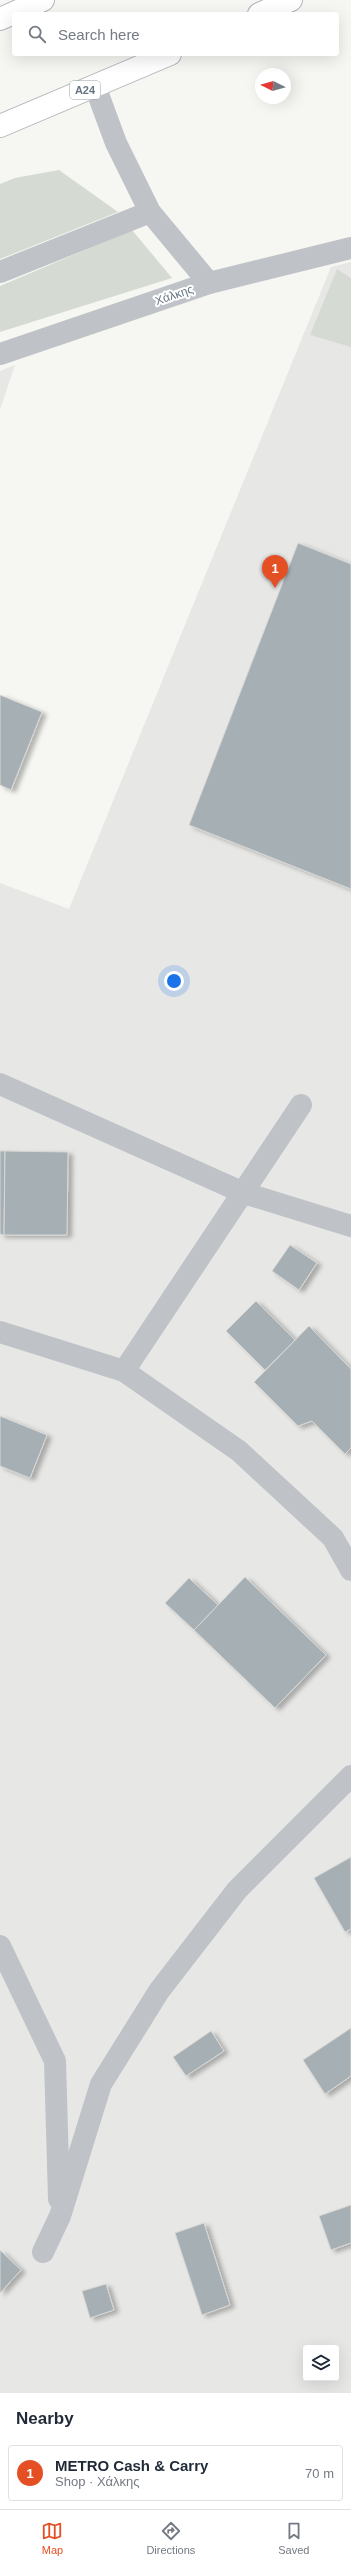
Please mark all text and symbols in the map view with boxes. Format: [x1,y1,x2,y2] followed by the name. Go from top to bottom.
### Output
[12,12,339,56] search box
[26,23,48,45] icon: search
[58,26,140,43] text: Search here
[255,68,291,104] north arrow
[70,81,100,99] road number: Α24
[153,282,195,308] street label: Χάλκης
[262,555,288,588] pin: 1
[164,971,184,991] your location
[303,2345,339,2381] map controls
[303,2345,339,2381] button: layers
[16,2409,74,2428] text: Nearby
[55,2457,208,2474] text: METRO Cash & Carry
[26,2466,34,2481] text: 1
[305,2466,334,2481] text: 70 m
[55,2474,140,2489] text: Shop · Χάλκης
[41,2520,63,2556] tab: Map
[146,2520,195,2556] tab: Directions
[278,2520,309,2556] tab: Saved

